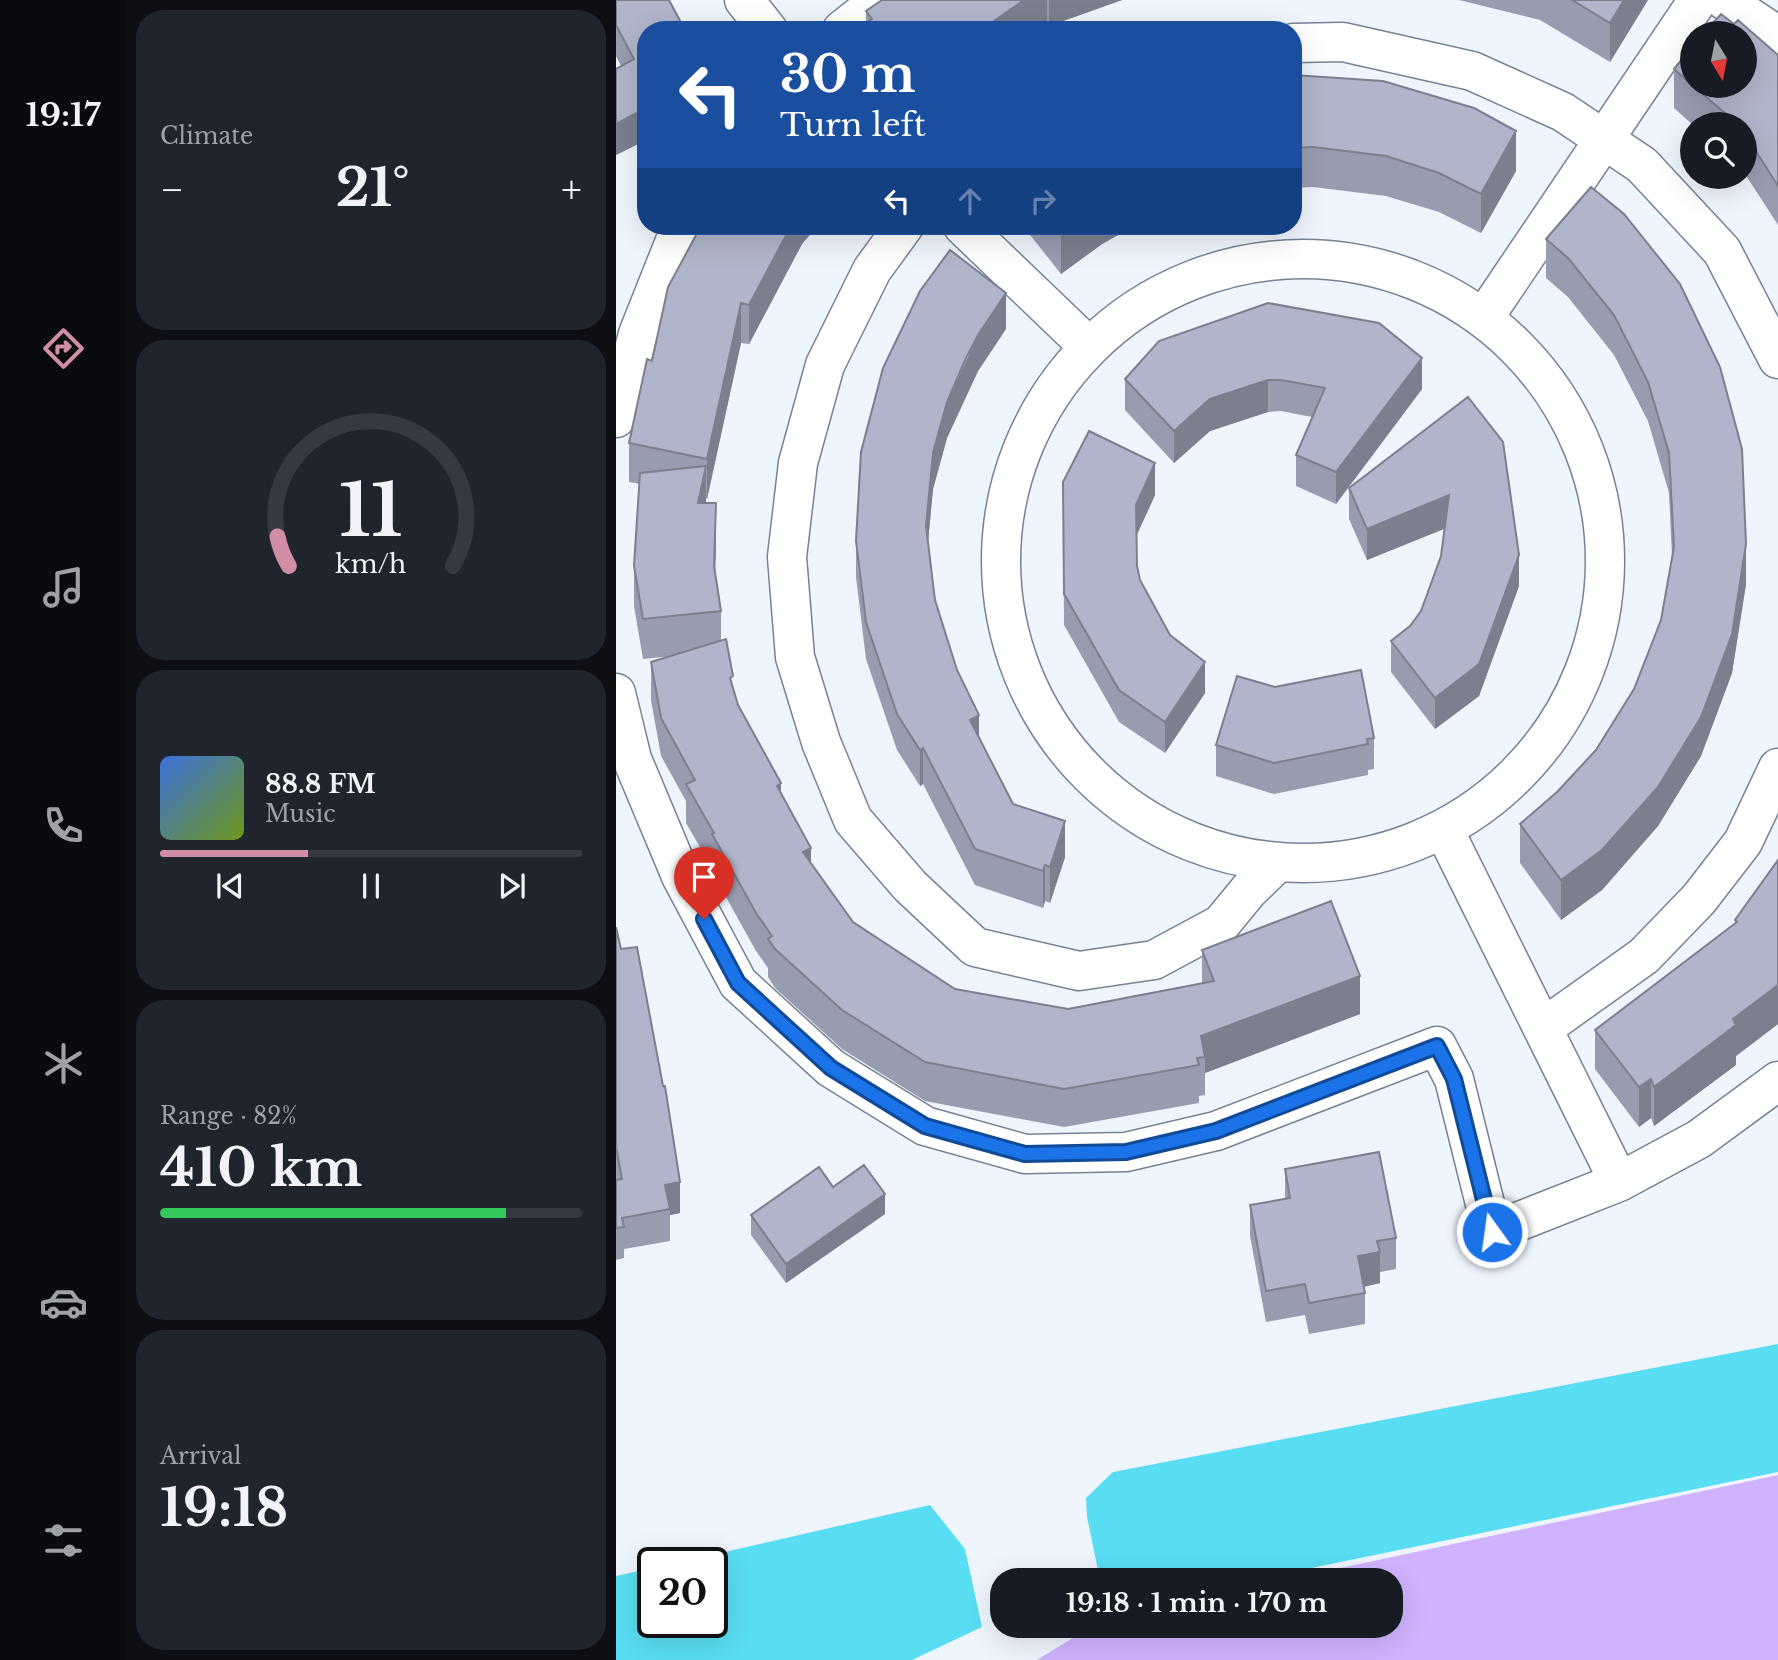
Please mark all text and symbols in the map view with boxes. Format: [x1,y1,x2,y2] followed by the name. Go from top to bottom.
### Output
[1680,21,1757,98] north arrow
[1680,21,1757,189] map controls
[780,44,915,105] text: 30 m
[665,49,756,140] icon: left
[25,95,101,135] text: 19:17
[780,105,926,145] text: Turn left
[1680,112,1757,189] button: search
[160,122,253,150] text: Climate
[336,156,410,220] text: 21°
[160,166,184,213] text: −
[561,166,582,213] text: +
[878,182,916,220] icon: left
[951,182,989,220] icon: ahead
[1024,182,1062,220] icon: right
[39,324,88,373] icon: directions
[339,465,403,556] text: 11
[336,549,406,580] text: km/h
[39,563,88,612] icon: music
[265,768,376,800] text: 88.8 FM
[265,800,336,828] text: Music
[39,801,88,850] icon: phone
[674,847,734,919] pin
[685,858,723,896] icon: arrive
[211,867,249,905] icon: previous
[352,867,390,905] icon: pause
[493,867,531,905] icon: next
[39,1039,88,1088] icon: climate
[160,1102,297,1130] text: Range · 82%
[160,1136,362,1200] text: 410 km
[1455,1195,1529,1269] position arrow
[39,1278,88,1327] icon: car
[160,1442,241,1470] text: Arrival
[160,1476,288,1540] text: 19:18
[39,1516,88,1565] icon: filters
[637,1547,728,1638] speed limit sign: 20
[1066,1587,1327,1619] text: 19:18 · 1 min · 170 m

